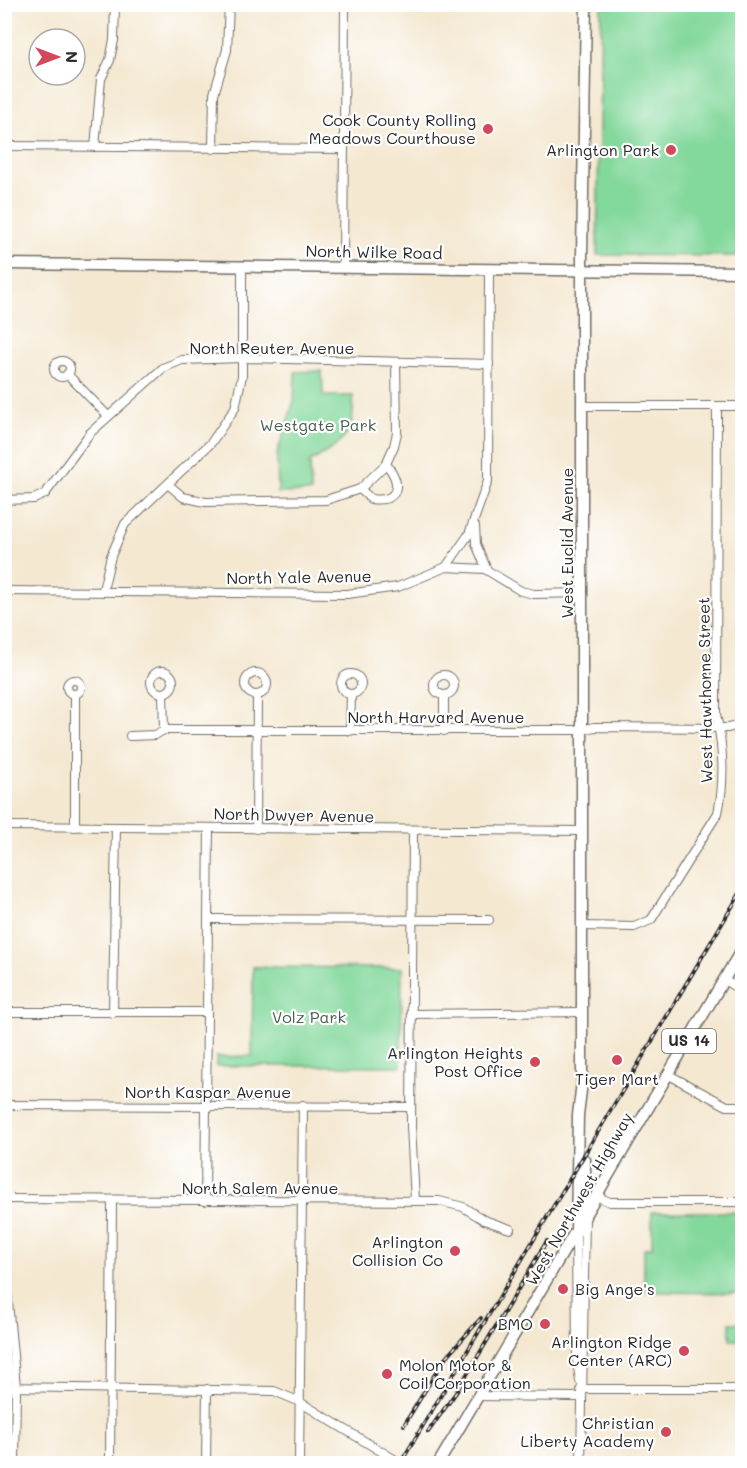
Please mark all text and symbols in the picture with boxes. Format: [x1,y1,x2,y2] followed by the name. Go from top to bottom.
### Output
[27,27,87,87] north arrow
[62,51,83,63] text: N
[309,109,476,148] place label: Cook County Rolling Meadows Courthouse
[481,122,495,136] marker: Cook County Rolling Meadows Courthouse
[546,139,659,160] place label: Arlington Park
[664,143,678,157] marker: Arlington Park
[305,240,443,263] street label: North Wilke Road
[190,337,354,358] street label: North Reuter Avenue
[260,414,376,435] park label: Westgate Park
[556,468,577,618] street label: West Euclid Avenue
[226,565,372,588] street label: North Yale Avenue
[692,597,717,783] street label: West Hawthorne Street
[347,706,525,727] street label: North Harvard Avenue
[213,803,375,826] street label: North Dwyer Avenue
[272,1006,346,1027] park label: Volz Park
[662,1029,716,1053] road number: US 14
[387,1042,523,1081] place label: Arlington Heights Post Office
[610,1053,624,1067] marker: Tiger Mart
[528,1055,542,1069] marker: Arlington Heights Post Office
[575,1068,659,1089] place label: Tiger Mart
[125,1081,291,1102] street label: North Kaspar Avenue
[520,1108,637,1289] street label: West Northwest Highway
[182,1177,338,1198] street label: North Salem Avenue
[352,1231,443,1270] place label: Arlington Collision Co
[448,1244,462,1258] marker: Arlington Collision Co
[575,1278,655,1299] place label: Big Ange's
[556,1282,570,1296] marker: Big Ange's
[498,1313,533,1334] place label: BMO
[538,1317,552,1331] marker: BMO
[551,1331,672,1370] place label: Arlington Ridge Center (ARC)
[677,1344,691,1358] marker: Arlington Ridge Center (ARC)
[399,1354,531,1393] place label: Molon Motor & Coil Corporation
[380,1367,394,1381] marker: Molon Motor & Coil Corporation
[520,1412,654,1451] place label: Christian Liberty Academy
[659,1425,673,1439] marker: Christian Liberty Academy

